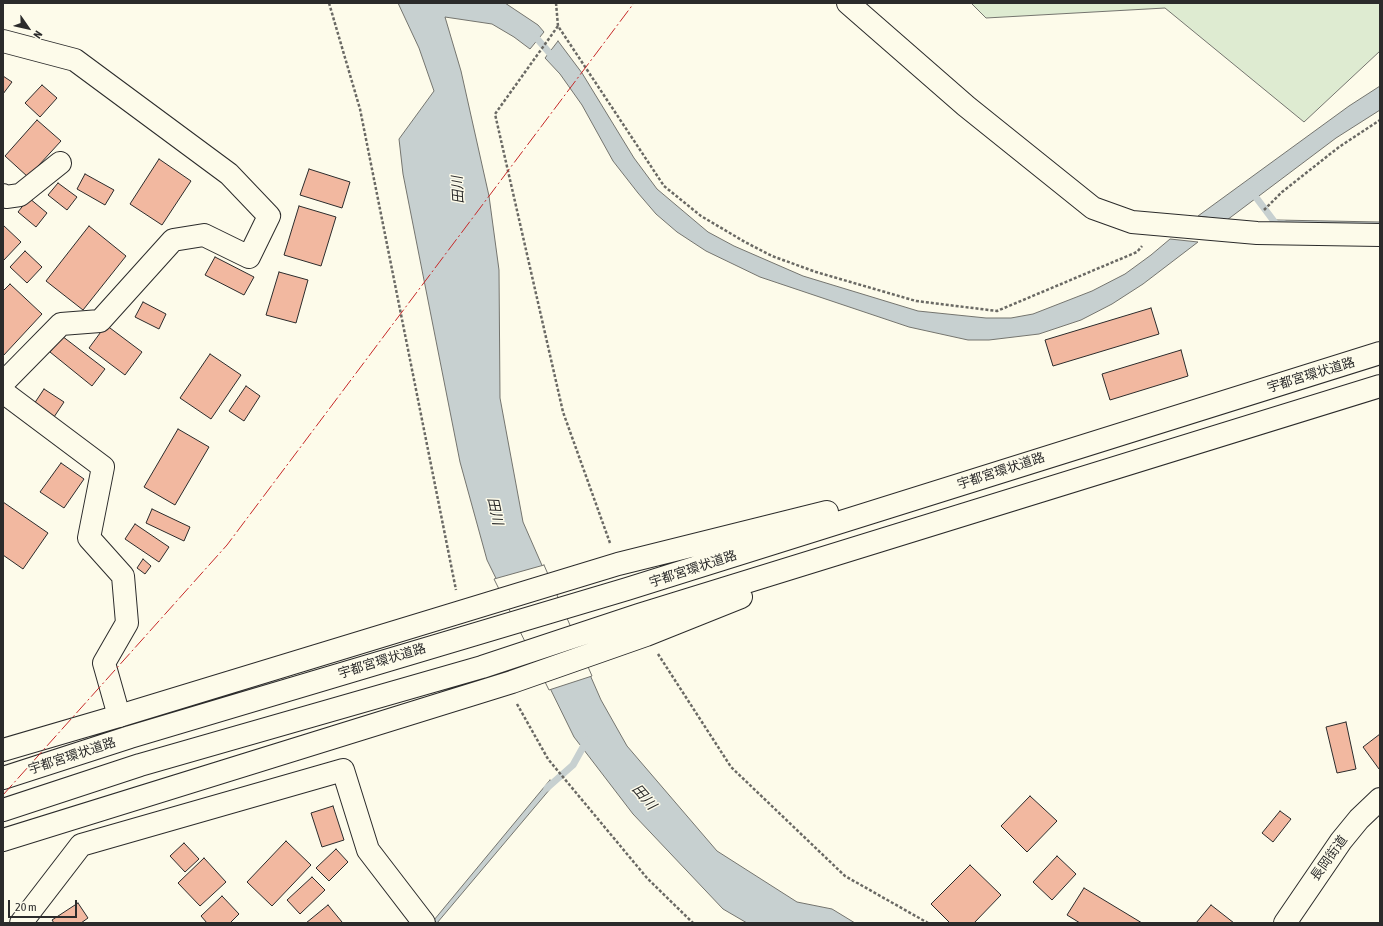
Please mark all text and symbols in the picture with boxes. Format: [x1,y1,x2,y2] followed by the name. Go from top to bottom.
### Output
[8,8,48,48] north arrow
[31,29,45,41] text: N
[449,176,467,204] water label: 田川
[1265,354,1357,396] street label: 宇都宮環状道路
[955,450,1047,492] street label: 宇都宮環状道路
[484,496,506,526] water label: 田川
[647,548,739,590] street label: 宇都宮環状道路
[336,640,428,682] street label: 宇都宮環状道路
[26,735,118,777] street label: 宇都宮環状道路
[628,781,660,813] water label: 田川
[1307,832,1351,884] street label: 長岡街道
[10,892,79,918] scale bar
[15,900,37,914] text: 20 m

